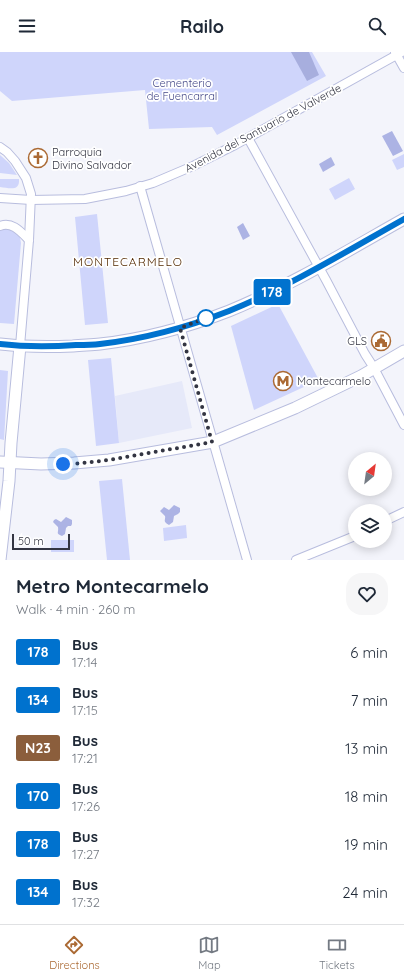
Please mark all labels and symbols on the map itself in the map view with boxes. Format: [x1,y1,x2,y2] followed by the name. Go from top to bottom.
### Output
[147,76,217,103] park label: Cementerio de Fuencarral
[182,81,344,175] street label: Avenida del Santuario de Valverde
[52,145,132,172] place label: Parroquia Divino Salvador
[27,147,49,169] church icon: Parroquia Divino Salvador
[73,254,183,269] district label: MONTECARMELO
[249,279,295,305] line badge: 178
[197,309,215,327] unlabelled marker
[370,330,392,352] public building icon: GLS
[347,334,367,348] place label: GLS
[272,370,294,392] metro station icon: Montecarmelo
[297,374,371,388] place label: Montecarmelo
[348,452,392,496] north arrow
[53,454,73,474] your location
[12,532,70,551] scale bar

